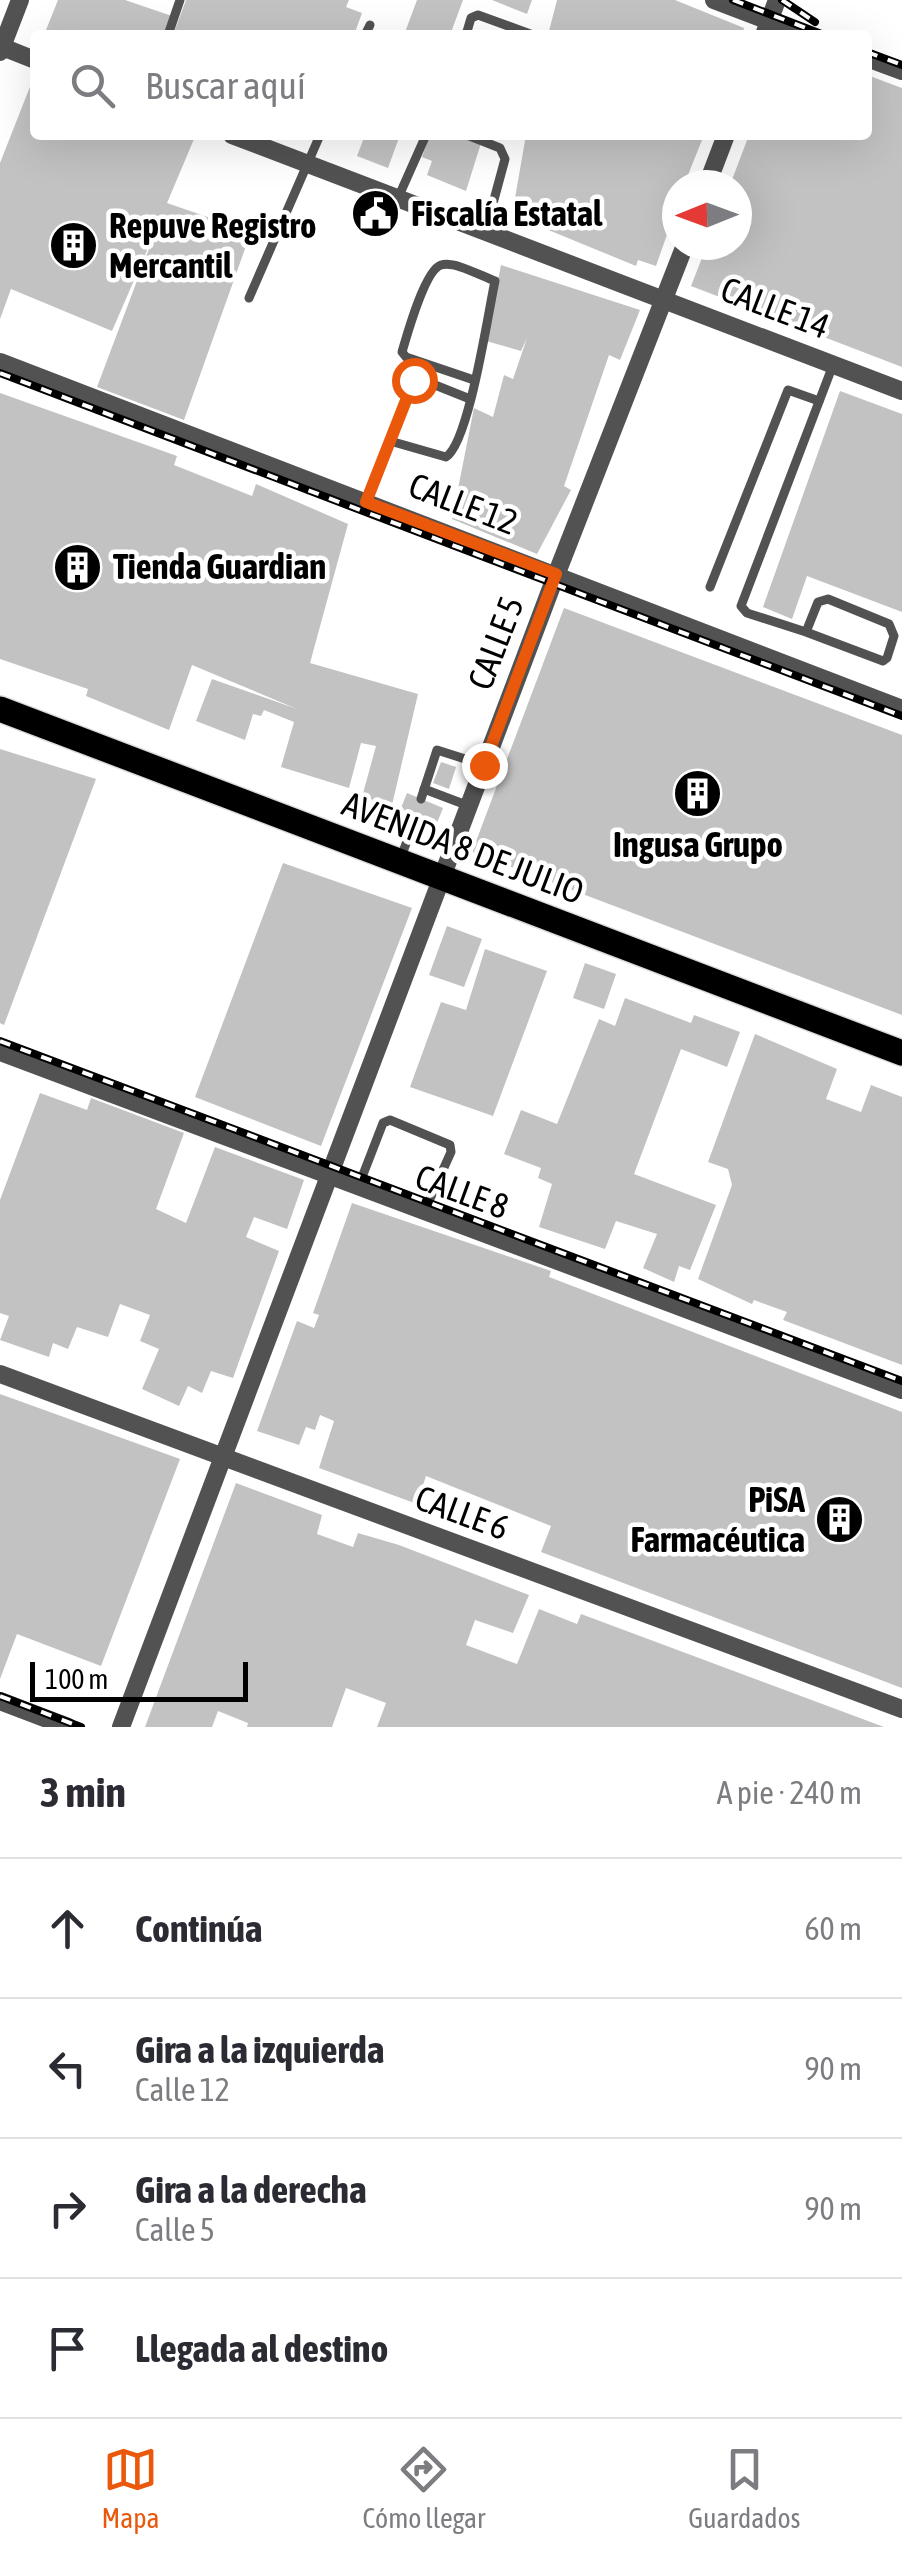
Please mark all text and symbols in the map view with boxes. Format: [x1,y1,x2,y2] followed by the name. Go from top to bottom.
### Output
[30,30,872,140] search box
[65,58,120,113] icon: search
[145,64,306,107] text: Buscar aquí
[662,170,752,260] north arrow
[350,188,402,240] public building icon: Fiscalía Estatal
[411,193,603,233] place label: Fiscalía Estatal
[109,205,316,285] place label: Repuve Registro Mercantil
[48,220,100,272] building icon: Repuve Registro Mercantil
[716,268,835,346] street label: CALLE 14
[392,358,438,404] route start
[404,464,523,542] street label: CALLE 12
[52,541,104,593] building icon: Tienda Guardian
[113,546,326,586] place label: Tienda Guardian
[459,591,531,695] street label: CALLE 5
[462,743,508,789] route end
[672,767,724,819] building icon: Ingusa Grupo
[337,783,590,911] street label: AVENIDA 8 DE JULIO
[613,824,783,864] place label: Ingusa Grupo
[410,1156,514,1226] street label: CALLE 8
[410,1477,514,1547] street label: CALLE 6
[630,1479,806,1559] place label: PiSA Farmacéutica
[814,1494,866,1546] building icon: PiSA Farmacéutica
[30,1657,248,1702] scale bar
[45,1663,108,1695] text: 100 m
[40,1768,126,1816] text: 3 min
[717,1774,862,1811] text: A pie · 240 m
[40,1901,95,1956] icon: ahead
[135,1907,263,1950] text: Continúa
[804,1910,862,1947] text: 60 m
[135,2028,384,2071] text: Gira a la izquierda
[40,2041,95,2096] icon: left
[804,2050,862,2087] text: 90 m
[135,2071,230,2108] text: Calle 12
[135,2168,367,2211] text: Gira a la derecha
[40,2181,95,2236] icon: right
[804,2190,862,2227] text: 90 m
[135,2211,215,2248] text: Calle 5
[40,2321,95,2376] icon: arrive
[135,2327,388,2370] text: Llegada al destino
[101,2442,160,2534] tab: Mapa
[362,2442,485,2534] tab: Cómo llegar
[688,2442,801,2534] tab: Guardados

